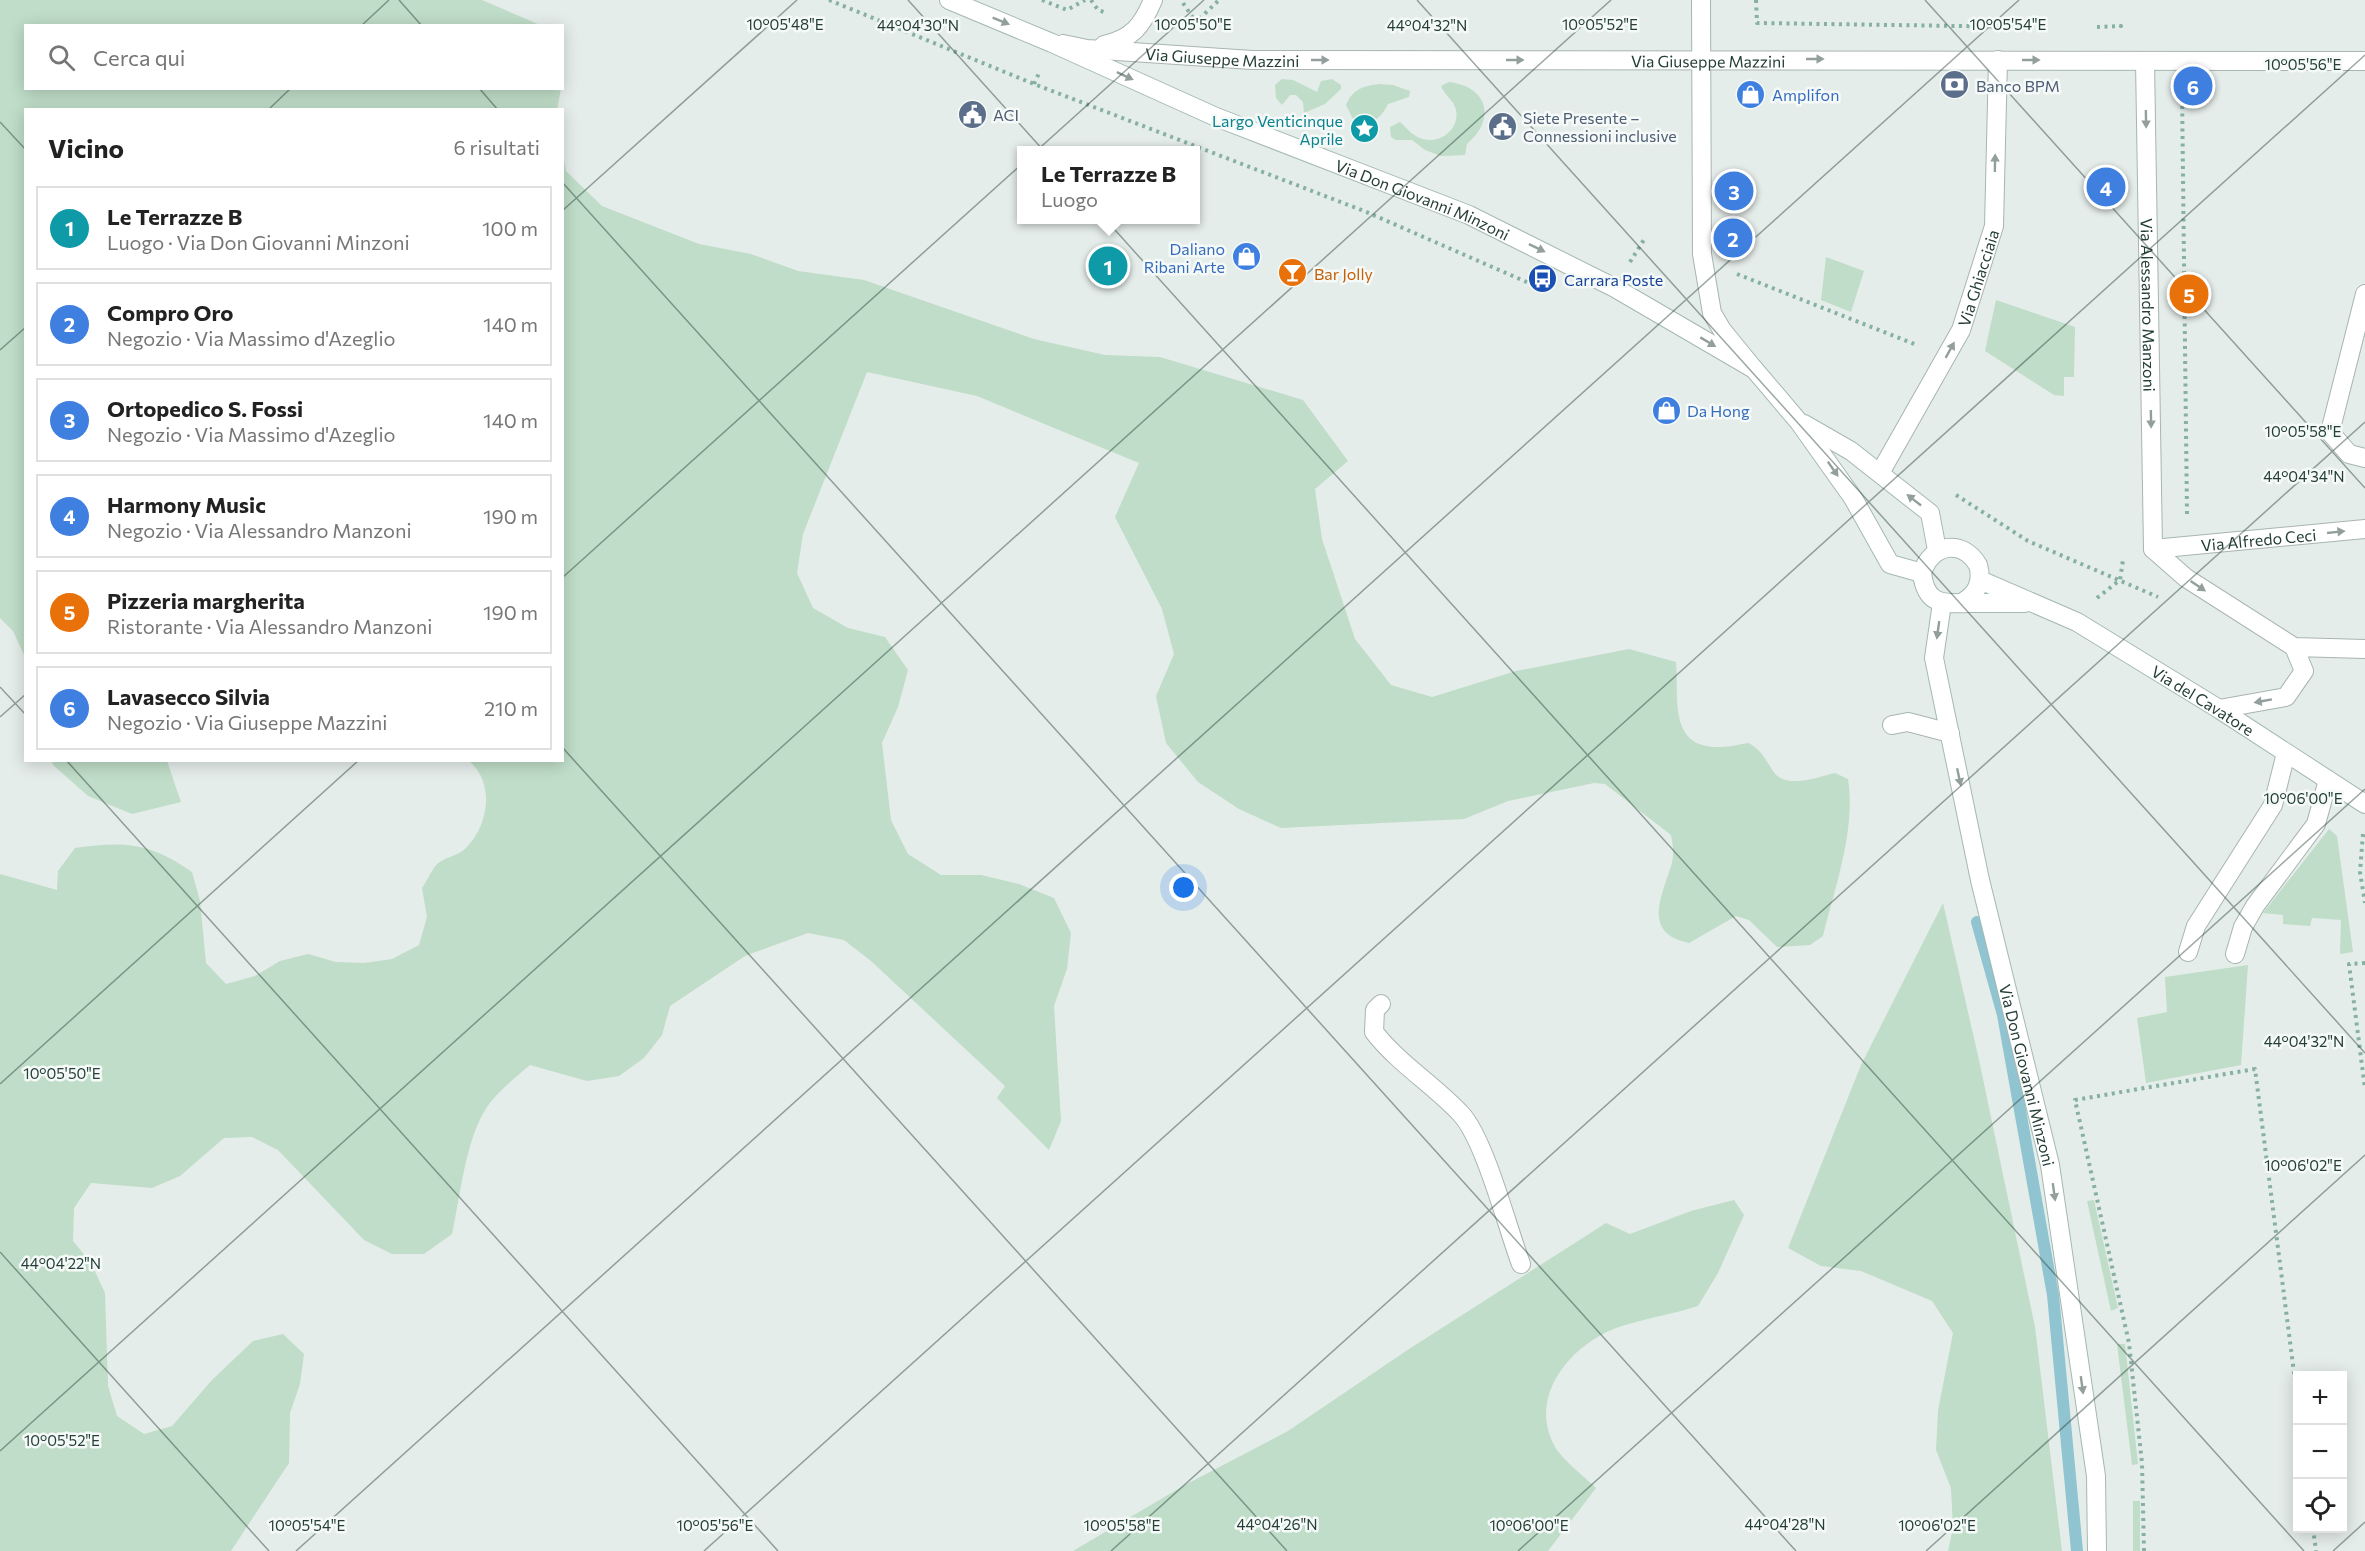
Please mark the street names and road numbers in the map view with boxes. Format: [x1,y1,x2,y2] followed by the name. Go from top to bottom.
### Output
[1145,43,1299,70] street label: Via Giuseppe Mazzini
[1631,51,1785,70] street label: Via Giuseppe Mazzini
[1333,155,1513,243] street label: Via Don Giovanni Minzoni
[2138,218,2160,392] street label: Via Alessandro Manzoni
[1953,227,2002,329] street label: Via Ghiacciaia
[2200,524,2317,554] street label: Via Alfredo Ceci
[2148,661,2258,739] street label: Via del Cavatore
[1996,982,2059,1168] street label: Via Don Giovanni Minzoni

